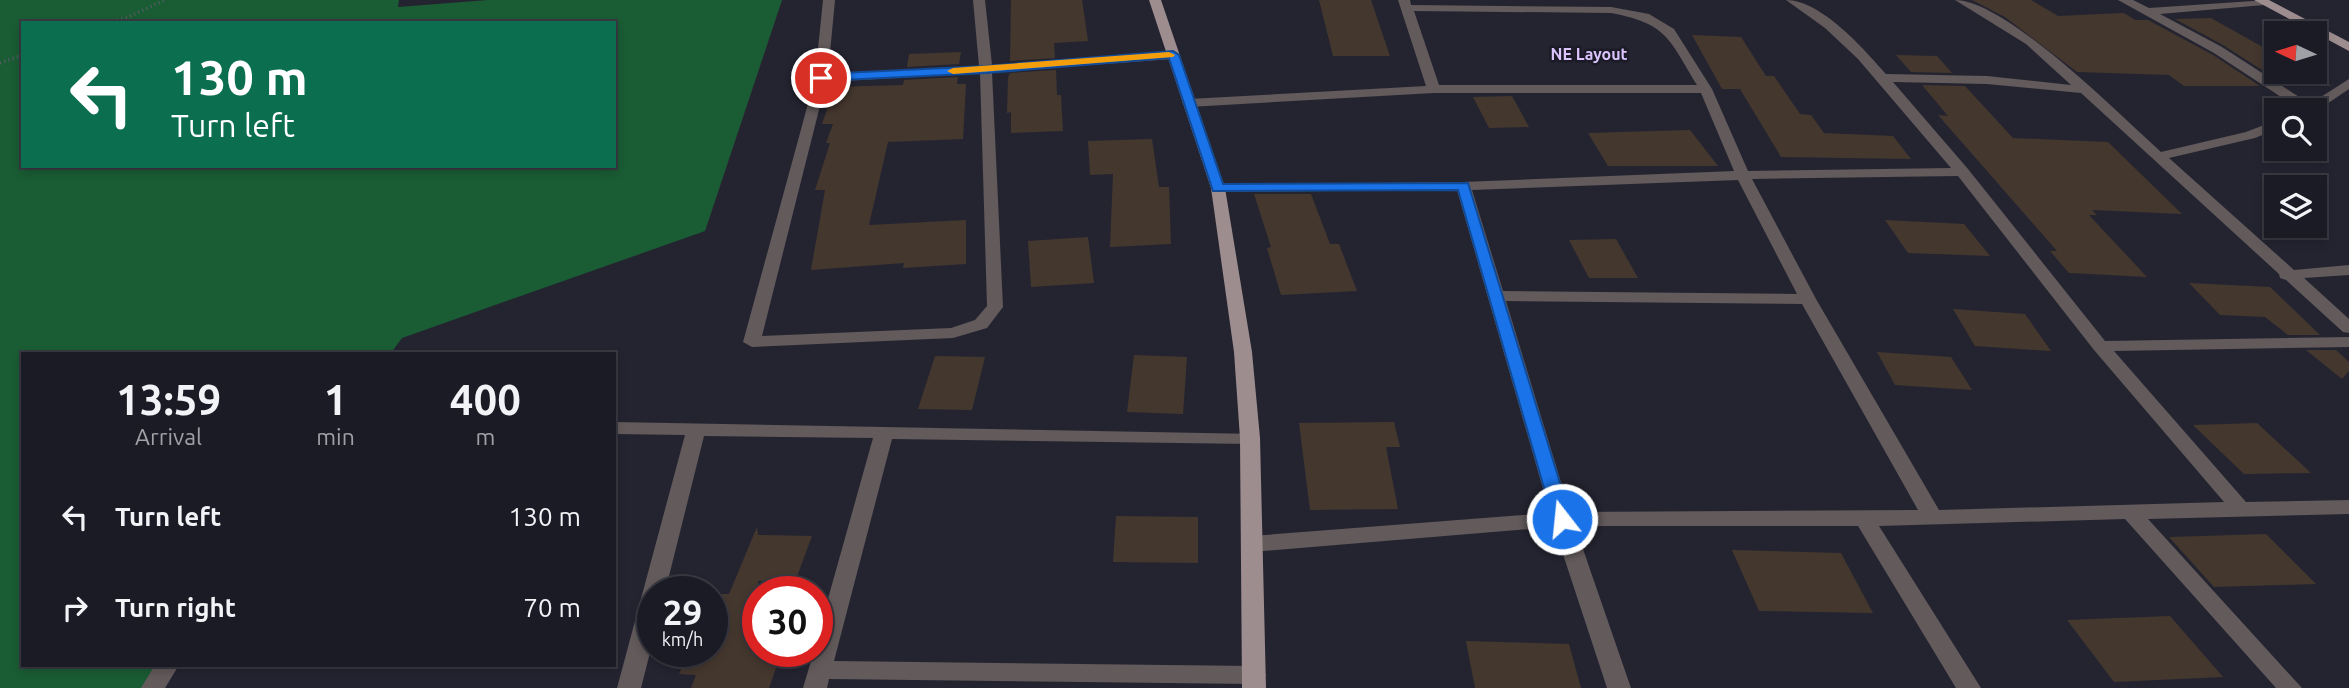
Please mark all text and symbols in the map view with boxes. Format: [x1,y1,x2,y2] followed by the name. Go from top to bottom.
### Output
[2264,21,2328,84] north arrow
[2264,21,2327,238] map controls
[1551,45,1628,63] district label: NE Layout
[791,48,851,108] pin
[56,49,147,140] icon: left
[171,49,308,104] text: 130 m
[802,59,840,97] icon: arrive
[2264,98,2327,161] button: search
[171,107,295,143] text: Turn left
[2264,175,2327,238] button: layers
[116,376,221,423] text: 13:59
[324,376,347,423] text: 1
[450,376,521,423] text: 400
[135,424,202,449] text: Arrival
[316,424,355,449] text: min
[475,424,495,449] text: m
[1525,482,1599,556] position arrow
[56,498,94,536] icon: left
[115,502,221,531] text: Turn left
[509,502,581,531] text: 130 m
[742,576,833,667] speed limit sign: 30
[56,589,94,627] icon: right
[663,592,702,632] text: 29
[115,593,236,622] text: Turn right
[523,593,581,622] text: 70 m
[662,629,703,649] text: km/h

